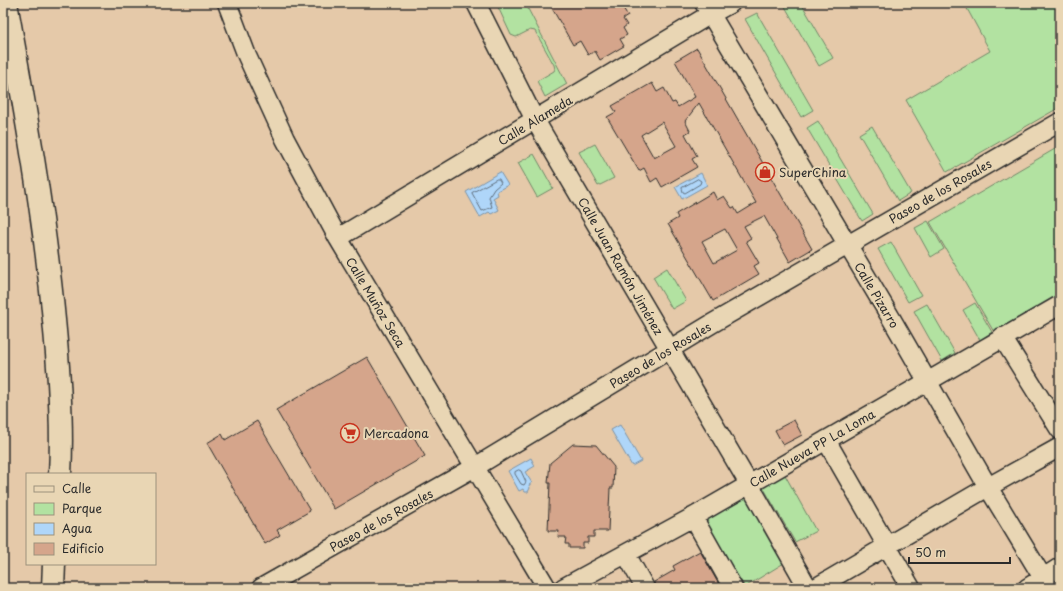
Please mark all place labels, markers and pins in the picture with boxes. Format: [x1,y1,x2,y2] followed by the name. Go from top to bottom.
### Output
[754,161,776,183] shop icon: SuperChina
[779,163,847,181] place label: SuperChina
[339,422,361,444] supermarket icon: Mercadona
[364,424,429,442] place label: Mercadona

